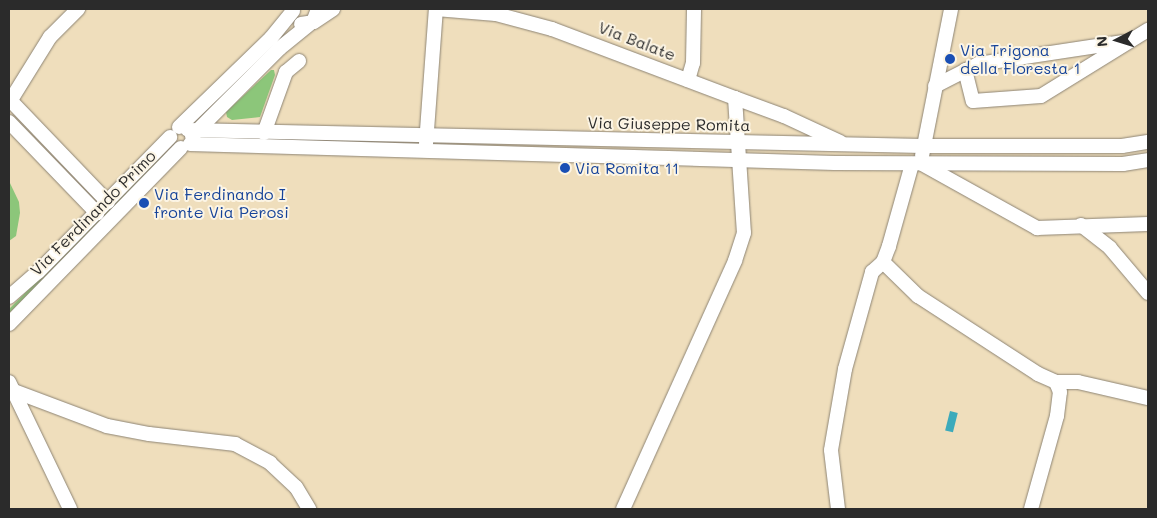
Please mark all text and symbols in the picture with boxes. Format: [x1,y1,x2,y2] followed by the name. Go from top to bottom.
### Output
[1092,15,1142,65] north arrow
[596,18,678,64] street label: Via Balate
[1092,35,1111,47] text: N
[960,40,1081,78] place label: Via Trigona della Floresta 1
[944,53,956,65] marker: Via Trigona della Floresta 1
[588,113,750,135] street label: Via Giuseppe Romita
[26,146,160,280] street label: Via Ferdinando Primo
[575,158,679,178] place label: Via Romita 11
[559,162,571,174] marker: Via Romita 11
[154,184,289,222] place label: Via Ferdinando I fronte Via Perosi
[138,197,150,209] marker: Via Ferdinando I fronte Via Perosi

